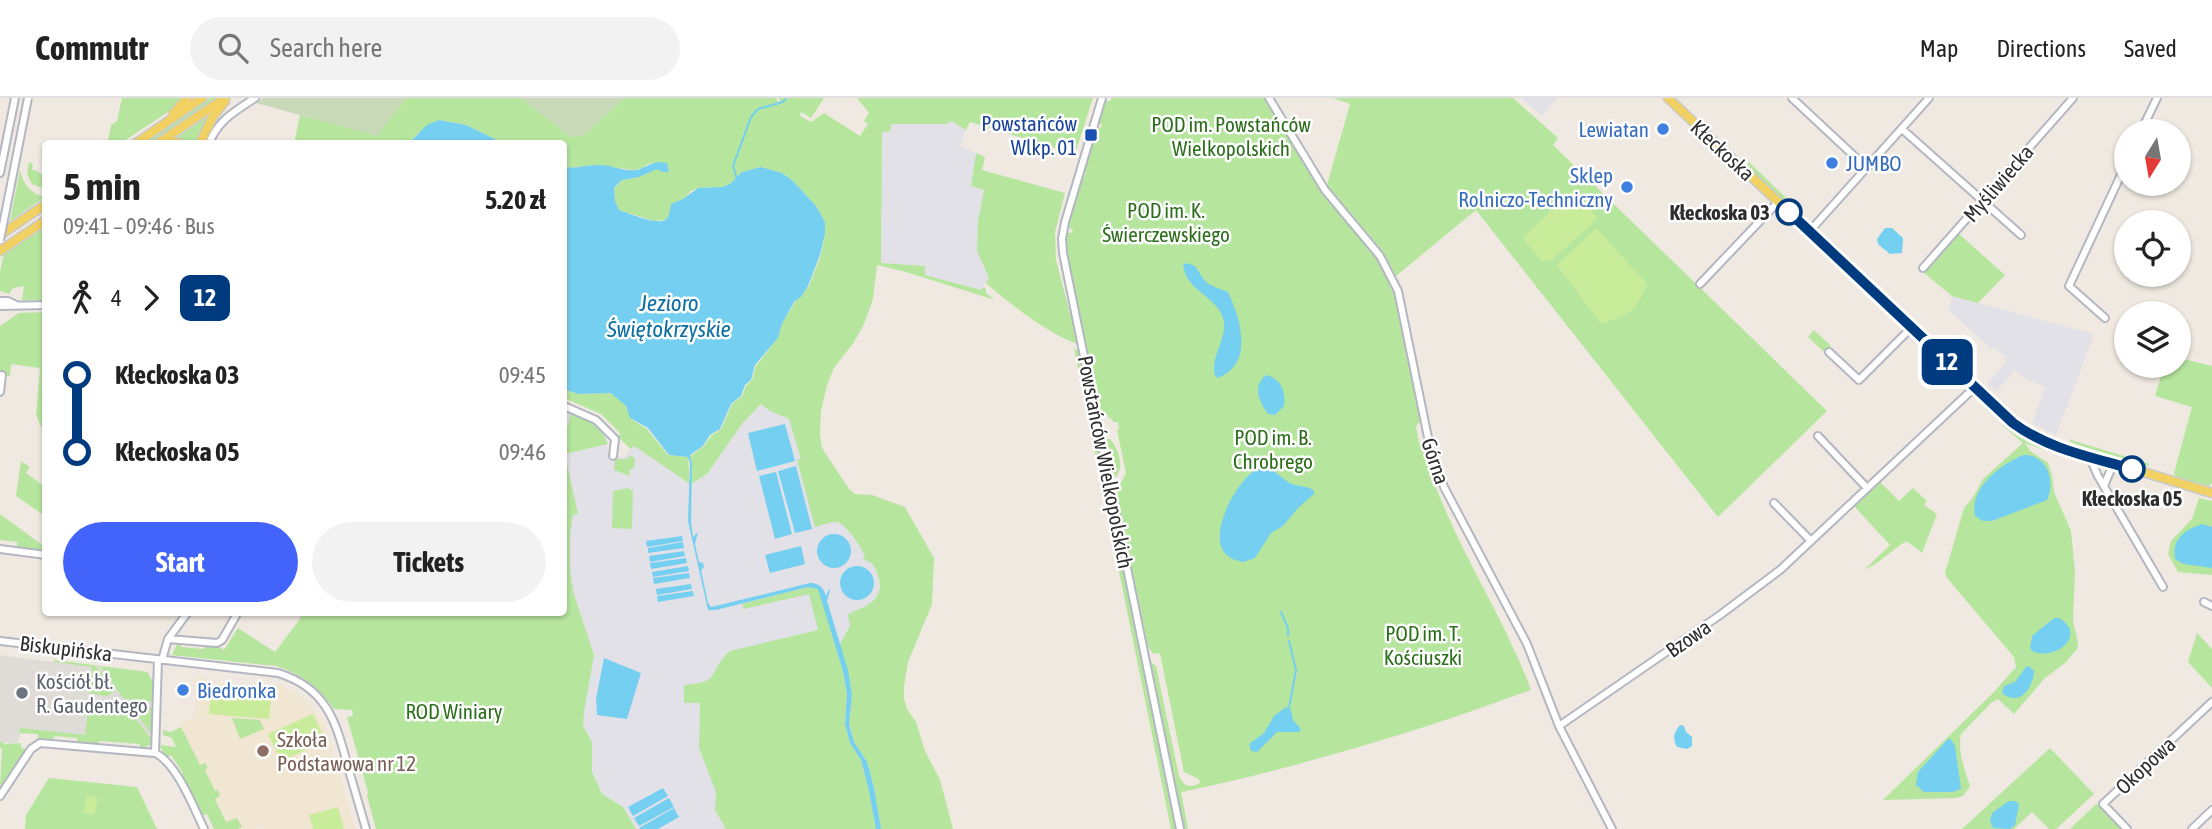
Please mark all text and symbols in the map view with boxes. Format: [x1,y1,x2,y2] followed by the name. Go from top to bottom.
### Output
[190,17,680,80] search box
[35,29,148,67] text: Commutr
[214,29,252,67] icon: search
[270,33,382,63] text: Search here
[1920,35,1958,62] text: Map
[1996,35,2086,62] text: Directions
[2124,35,2177,62] text: Saved
[981,111,1077,159] place label: Powstańców Wlkp. 01
[1151,112,1311,160] park label: POD im. Powstańców Wielkopolskich
[1686,115,1760,185] street label: Kłeckoska
[1578,117,1649,141] place label: Lewiatan
[2114,119,2191,196] north arrow
[2114,119,2191,378] map controls
[1655,121,1671,137] marker: Lewiatan
[1083,127,1099,143] marker: Powstańców Wlkp. 01
[1958,140,2038,226] street label: Myśliwiecka
[1846,151,1901,175] place label: JUMBO
[1824,155,1840,171] marker: JUMBO
[1458,163,1613,211] place label: Sklep Rolniczo-Techniczny
[63,165,141,208] text: 5 min
[1619,179,1635,195] marker: Sklep Rolniczo-Techniczny
[485,185,546,215] text: 5.20 zł
[1102,198,1230,246] park label: POD im. K. Świerczewskiego
[1776,199,1802,225] marker: Kłeckoska 03
[1669,200,1770,224] place label: Kłeckoska 03
[2114,210,2191,287] button: locate
[63,213,215,239] text: 09:41 – 09:46 · Bus
[63,279,101,317] icon: walk
[132,279,170,317] icon: forward
[194,284,216,311] text: 12
[111,285,122,311] text: 4
[606,290,731,342] water label: Jezioro Świętokrzyskie
[2114,301,2191,378] button: layers
[1916,339,1979,385] line badge: 12
[1936,348,1958,375] text: 12
[1074,353,1138,571] street label: Powstańców Wielkopolskich
[115,360,240,390] text: Kłeckoska 03
[499,362,546,388] text: 09:45
[1233,425,1313,473] park label: POD im. B. Chrobrego
[1417,435,1455,487] street label: Górna
[115,437,240,467] text: Kłeckoska 05
[499,439,546,465] text: 09:46
[2119,456,2145,482] marker: Kłeckoska 05
[2082,486,2182,510] place label: Kłeckoska 05
[63,522,298,602] button: Start
[312,522,546,602] button: Tickets
[1661,614,1715,662] street label: Bzowa
[1384,621,1462,669] park label: POD im. T. Kościuszki
[18,630,114,666] street label: Biskupińska
[36,669,148,717] place label: Kościół bł. R. Gaudentego
[197,678,276,702] place label: Biedronka
[175,682,191,698] marker: Biedronka
[14,685,30,701] marker: Kościół bł. R. Gaudentego
[406,699,503,723] park label: ROD Winiary
[277,727,416,775] place label: Szkoła Podstawowa nr 12
[2110,731,2180,799] street label: Okopowa
[255,743,271,759] marker: Szkoła Podstawowa nr 12

